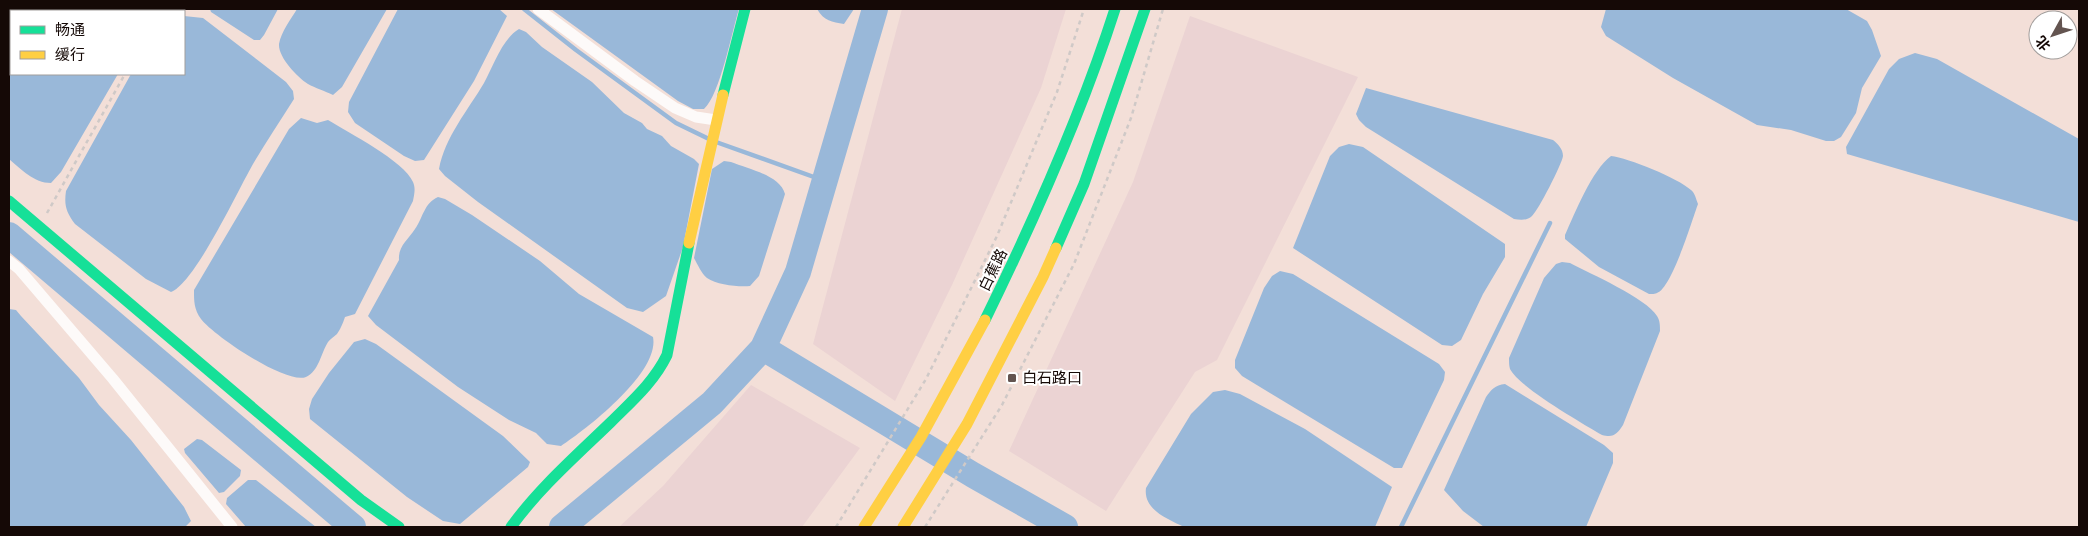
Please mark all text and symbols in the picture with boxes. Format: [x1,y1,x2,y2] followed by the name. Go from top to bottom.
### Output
[10,10,185,75] legend
[2028,10,2078,60] north arrow
[55,21,85,39] text: 畅通
[2032,33,2054,54] text: 北
[55,46,85,64] text: 缓行
[975,246,1011,294] street label: 白蕉路
[1022,369,1082,387] place label: 白石路口
[1006,372,1018,384] marker: 白石路口

